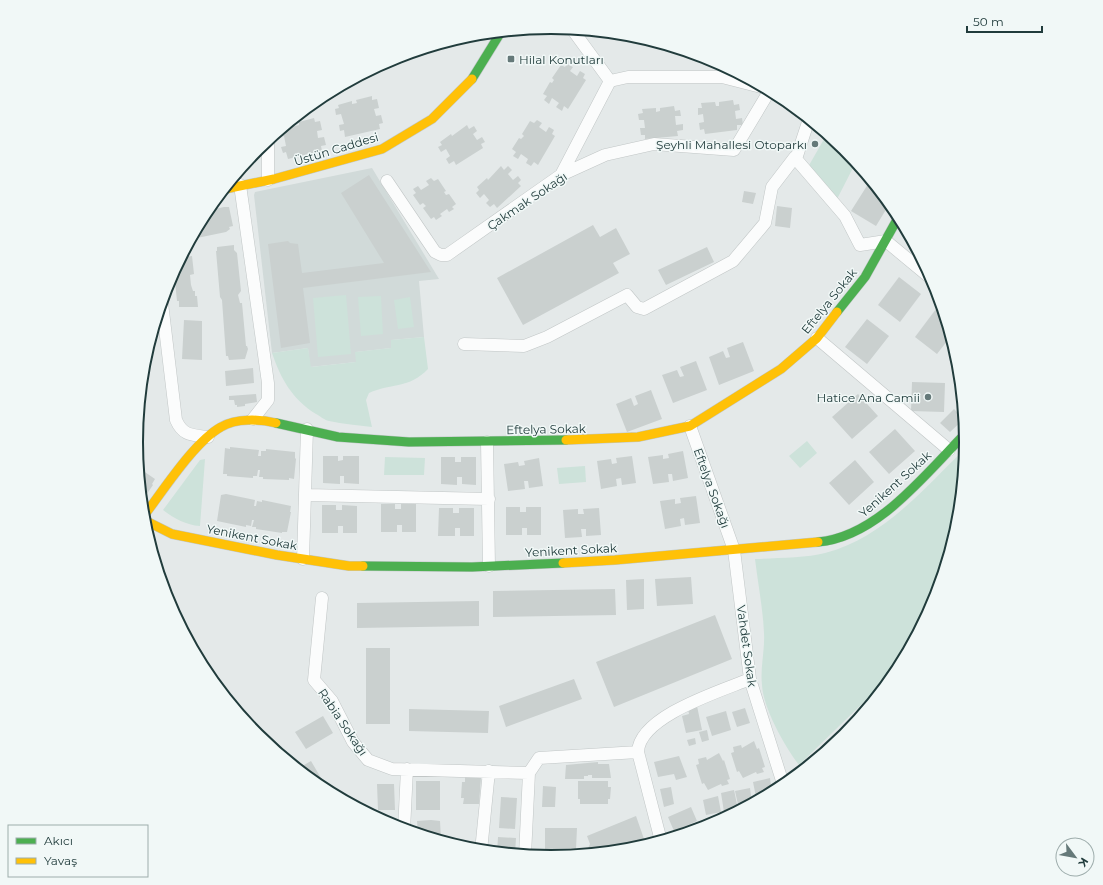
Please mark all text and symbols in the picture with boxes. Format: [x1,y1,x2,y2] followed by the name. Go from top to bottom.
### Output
[967,8,1042,34] scale bar
[973,14,1004,29] text: 50 m
[519,52,604,67] place label: Hilal Konutları
[506,54,516,64] marker: Hilal Konutları
[292,129,380,169] street label: Üstün Caddesi
[656,137,807,152] place label: Şeyhli Mahallesi Otoparkı
[810,139,820,149] marker: Şeyhli Mahallesi Otoparkı
[484,169,570,233] street label: Çakmak Sokağı
[798,265,860,337] street label: Eftelya Sokak
[816,390,920,405] place label: Hatice Ana Camii
[923,392,933,402] marker: Hatice Ana Camii
[506,421,587,437] street label: Eftelya Sokak
[691,446,733,530] street label: Eftelya Sokağı
[856,447,935,520] street label: Yenikent Sokak
[205,521,299,553] street label: Yenikent Sokak
[525,540,618,560] street label: Yenikent Sokak
[734,604,760,689] street label: Vahdet Sokak
[315,686,371,758] street label: Rabia Sokağı
[8,825,148,877] legend
[44,833,73,848] text: Akıcı
[1055,837,1095,877] north arrow
[44,853,77,868] text: Yavaş
[1075,855,1092,870] text: K

